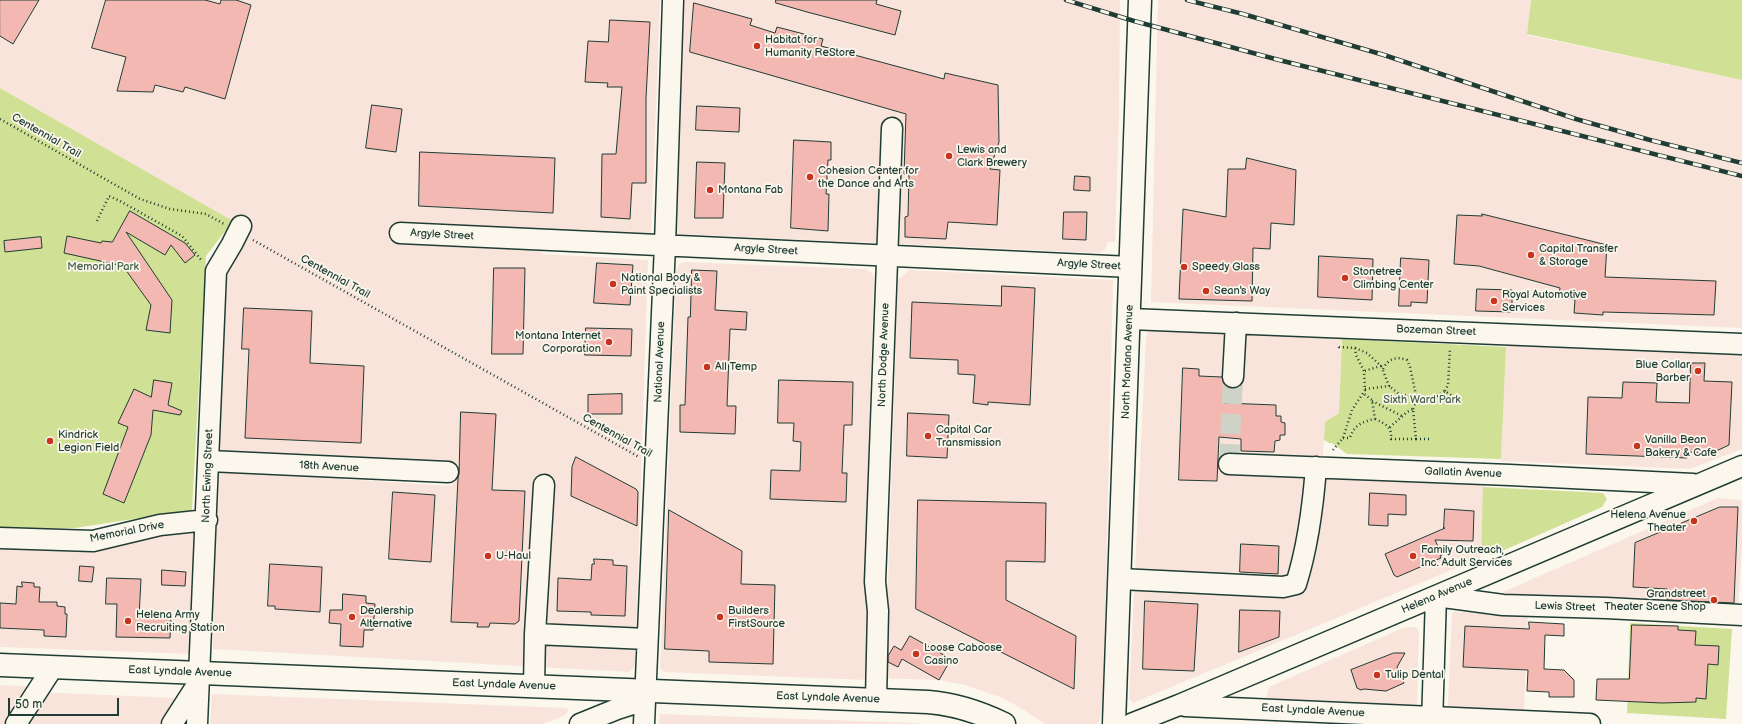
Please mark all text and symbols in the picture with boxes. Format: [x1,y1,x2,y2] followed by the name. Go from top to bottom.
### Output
[765,33,855,59] place label: Habitat for Humanity ReStore
[752,41,762,51] marker: Habitat for Humanity ReStore
[9,111,83,161] street label: Centennial Trail
[957,143,1027,169] place label: Lewis and Clark Brewery
[944,151,954,161] marker: Lewis and Clark Brewery
[818,164,918,190] place label: Cohesion Center for the Dance and Arts
[805,172,815,182] marker: Cohesion Center for the Dance and Arts
[718,183,783,197] place label: Montana Fab
[705,185,715,195] marker: Montana Fab
[410,227,474,243] street label: Argyle Street
[734,242,798,258] street label: Argyle Street
[1539,242,1618,268] place label: Capital Transfer & Storage
[1526,250,1536,260] marker: Capital Transfer & Storage
[298,252,372,302] street label: Centennial Trail
[1057,257,1121,273] street label: Argyle Street
[67,260,139,274] park label: Memorial Park
[1192,260,1260,274] place label: Speedy Glass
[1179,262,1189,272] marker: Speedy Glass
[1353,265,1433,291] place label: Stonetree Climbing Center
[621,271,702,297] place label: National Body & Paint Specialists
[1340,273,1350,283] marker: Stonetree Climbing Center
[608,279,618,289] marker: National Body & Paint Specialists
[1214,284,1270,298] place label: Sean's Way
[1201,286,1211,296] marker: Sean's Way
[1502,288,1587,314] place label: Royal Automotive Services
[1489,296,1499,306] marker: Royal Automotive Services
[876,303,892,407] street label: North Dodge Avenue
[1119,305,1137,419] street label: North Montana Avenue
[652,321,668,403] street label: National Avenue
[1396,323,1476,339] street label: Bozeman Street
[515,329,601,355] place label: Montana Internet Corporation
[604,337,614,347] marker: Montana Internet Corporation
[1635,358,1690,384] place label: Blue Collar Barber
[715,360,757,374] place label: All Temp
[702,362,712,372] marker: All Temp
[1693,366,1703,376] marker: Blue Collar Barber
[1383,393,1461,407] park label: Sixth Ward Park
[580,411,654,461] street label: Centennial Trail
[936,423,1001,449] place label: Capital Car Transmission
[58,428,119,454] place label: Kindrick Legion Field
[200,429,216,523] street label: North Ewing Street
[923,431,933,441] marker: Capital Car Transmission
[1645,433,1717,459] place label: Vanilla Bean Bakery & Cafe
[45,436,55,446] marker: Kindrick Legion Field
[1632,441,1642,451] marker: Vanilla Bean Bakery & Cafe
[299,459,359,475] street label: 18th Avenue
[1424,465,1502,481] street label: Gallatin Avenue
[1610,508,1686,534] place label: Helena Avenue Theater
[1689,516,1699,526] marker: Helena Avenue Theater
[89,518,165,546] street label: Memorial Drive
[1421,543,1512,569] place label: Family Outreach, Inc. Adult Services
[496,549,531,563] place label: U-Haul
[483,551,493,561] marker: U-Haul
[1408,551,1418,561] marker: Family Outreach, Inc. Adult Services
[1400,575,1474,617] street label: Helena Avenue
[1604,587,1706,613] place label: Grandstreet Theater Scene Shop
[1709,595,1719,605] marker: Grandstreet Theater Scene Shop
[1534,599,1596,615] street label: Lewis Street
[360,604,414,630] place label: Dealership Alternative
[728,604,785,630] place label: Builders FirstSource
[136,608,225,634] place label: Helena Army Recruiting Station
[347,612,357,622] marker: Dealership Alternative
[715,612,725,622] marker: Builders FirstSource
[123,616,133,626] marker: Helena Army Recruiting Station
[924,641,1002,667] place label: Loose Caboose Casino
[911,649,921,659] marker: Loose Caboose Casino
[128,664,232,680] street label: East Lyndale Avenue
[1385,668,1444,682] place label: Tulip Dental
[1372,670,1382,680] marker: Tulip Dental
[452,677,556,693] street label: East Lyndale Avenue
[10,690,121,716] scale bar
[776,690,880,706] street label: East Lyndale Avenue
[15,697,42,712] text: 50 m
[1261,702,1365,720] street label: East Lyndale Avenue

